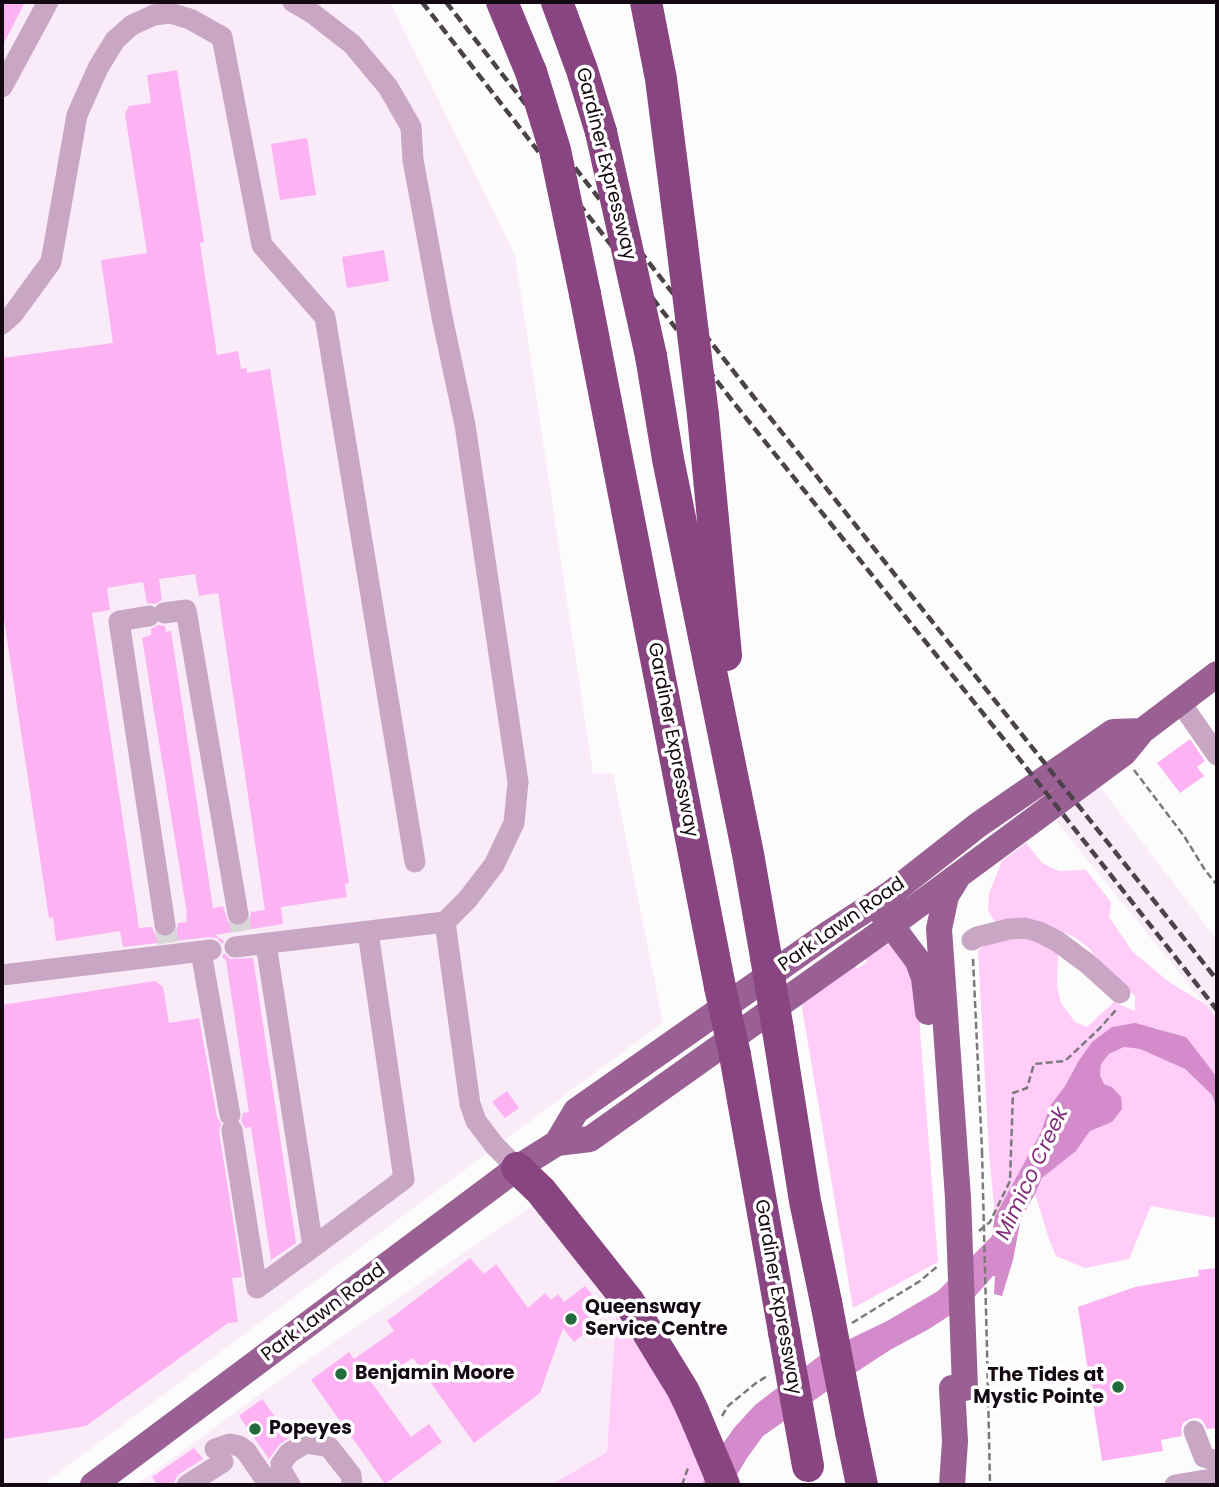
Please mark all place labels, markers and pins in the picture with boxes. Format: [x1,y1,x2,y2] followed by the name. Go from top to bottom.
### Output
[585,1297,728,1341] place label: Queensway Service Centre
[563,1311,579,1327] marker: Queensway Service Centre
[355,1363,515,1385] place label: Benjamin Moore
[973,1365,1104,1409] place label: The Tides at Mystic Pointe
[333,1366,349,1382] marker: Benjamin Moore
[1110,1379,1126,1395] marker: The Tides at Mystic Pointe
[269,1418,352,1440] place label: Popeyes
[247,1421,263,1437] marker: Popeyes

